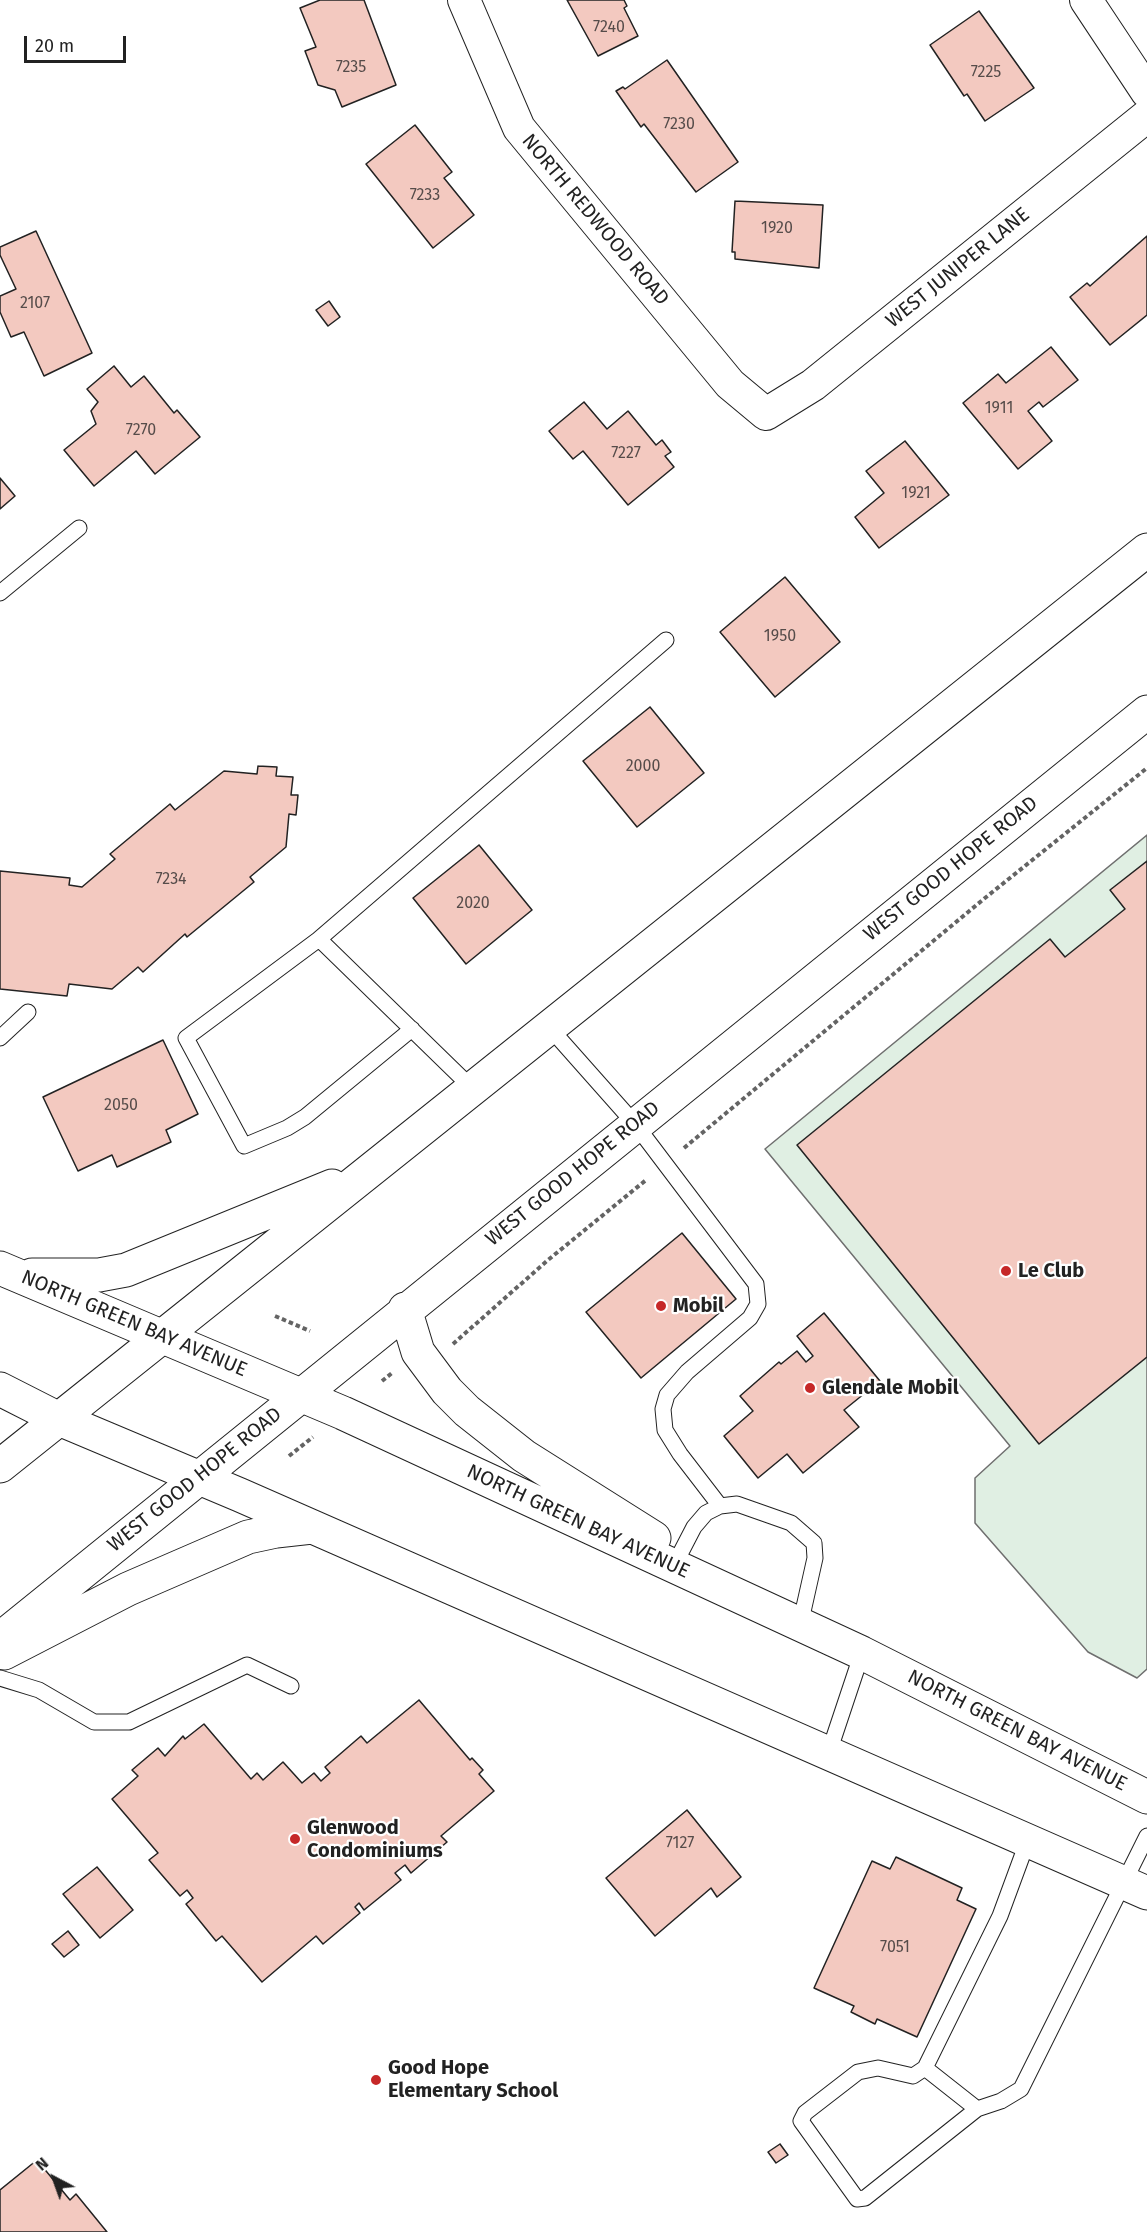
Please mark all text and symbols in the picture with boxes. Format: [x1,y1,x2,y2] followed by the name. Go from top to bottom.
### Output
[593,18,625,38] house number: 7240
[27,24,129,62] scale bar
[35,35,74,57] text: 20 m
[336,58,366,78] house number: 7235
[971,63,1001,83] house number: 7225
[663,115,695,135] house number: 7230
[516,129,674,311] street label: NORTH REDWOOD ROAD
[410,186,440,206] house number: 7233
[881,203,1035,333] street label: WEST JUNIPER LANE
[761,219,793,239] house number: 1920
[20,294,50,314] house number: 2107
[985,399,1013,419] house number: 1911
[126,421,156,441] house number: 7270
[611,444,641,464] house number: 7227
[901,484,931,504] house number: 1921
[764,627,796,647] house number: 1950
[626,757,660,777] house number: 2000
[859,792,1043,946] street label: WEST GOOD HOPE ROAD
[155,870,187,890] house number: 7234
[456,894,490,914] house number: 2020
[104,1096,138,1116] house number: 2050
[481,1097,665,1251] street label: WEST GOOD HOPE ROAD
[1018,1259,1084,1283] place label: Le Club
[999,1264,1013,1278] marker: Le Club
[17,1265,251,1383] street label: NORTH GREEN BAY AVENUE
[673,1294,724,1318] place label: Mobil
[654,1299,668,1313] marker: Mobil
[822,1376,959,1400] place label: Glendale Mobil
[803,1381,817,1395] marker: Glendale Mobil
[103,1403,287,1557] street label: WEST GOOD HOPE ROAD
[463,1460,693,1584] street label: NORTH GREEN BAY AVENUE
[903,1665,1131,1797] street label: NORTH GREEN BAY AVENUE
[307,1816,443,1863] place label: Glenwood Condominiums
[288,1832,302,1846] marker: Glenwood Condominiums
[666,1834,694,1854] house number: 7127
[880,1938,910,1958] house number: 7051
[388,2056,558,2103] place label: Good Hope Elementary School
[369,2073,383,2087] marker: Good Hope Elementary School
[24,2148,84,2208] north arrow
[32,2153,52,2175] text: N

